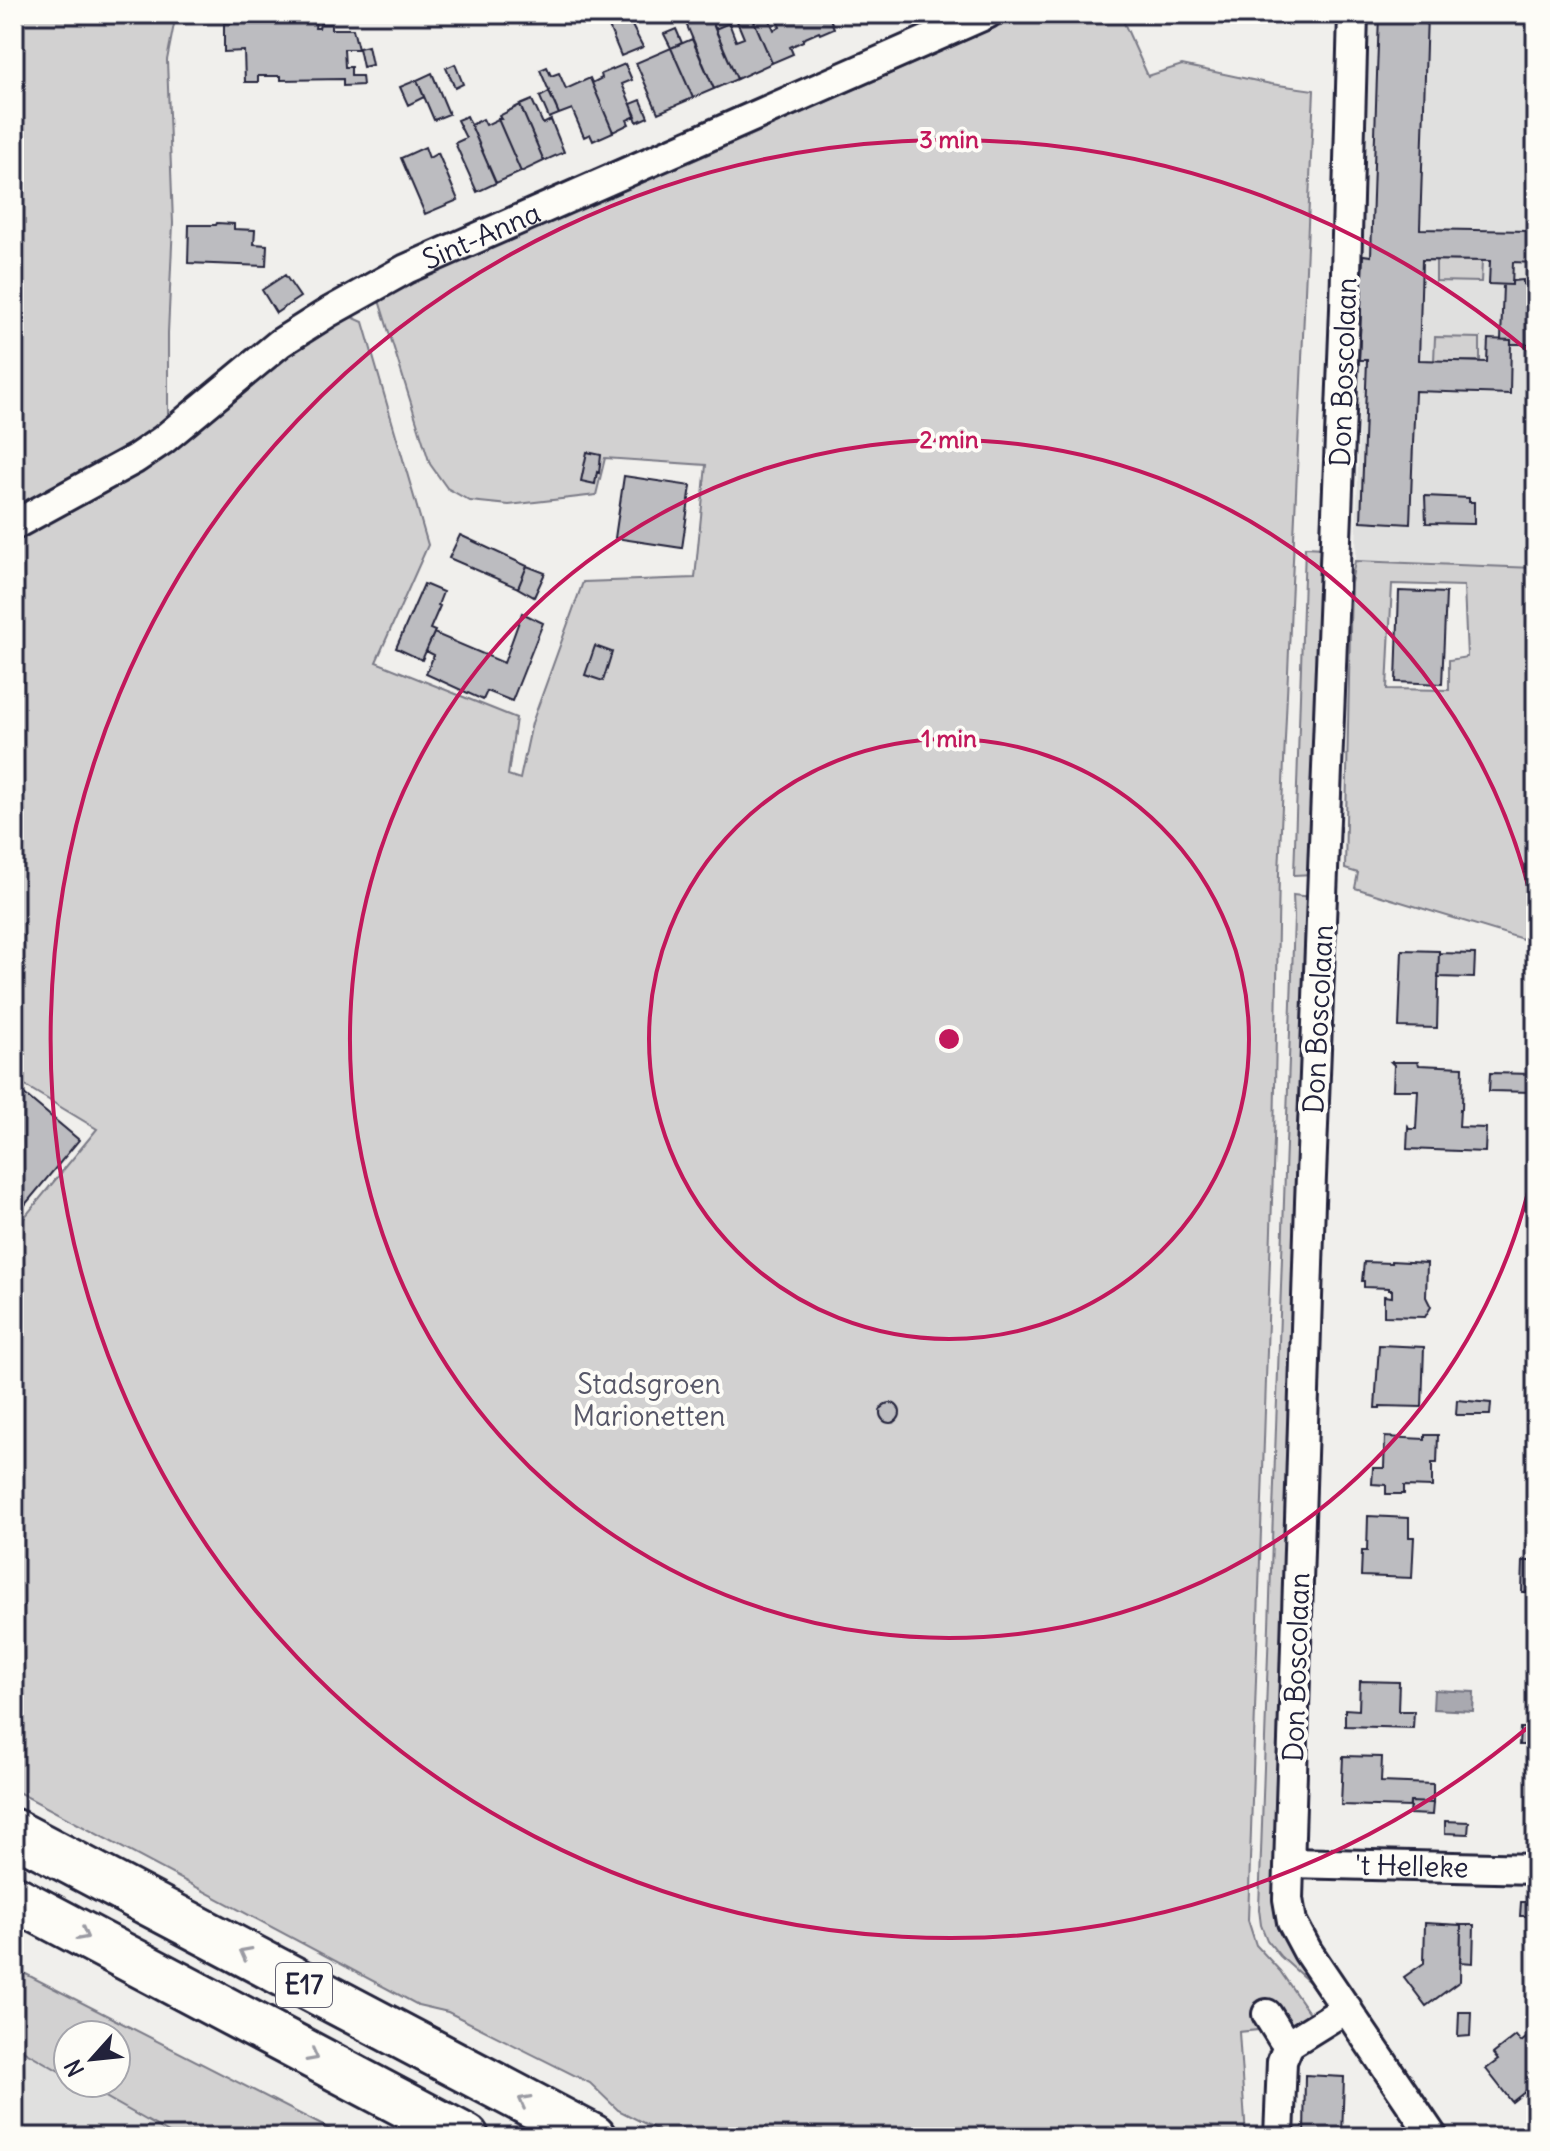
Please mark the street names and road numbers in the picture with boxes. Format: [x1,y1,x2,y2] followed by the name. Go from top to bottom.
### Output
[417,194,546,278] street label: Sint-Anna
[1322,277,1364,467] street label: Don Boscolaan
[1295,924,1341,1114] street label: Don Boscolaan
[1275,1572,1317,1762] street label: Don Boscolaan
[1355,1847,1469,1885] street label: 't Helleke
[276,1963,332,2007] road number: E17

